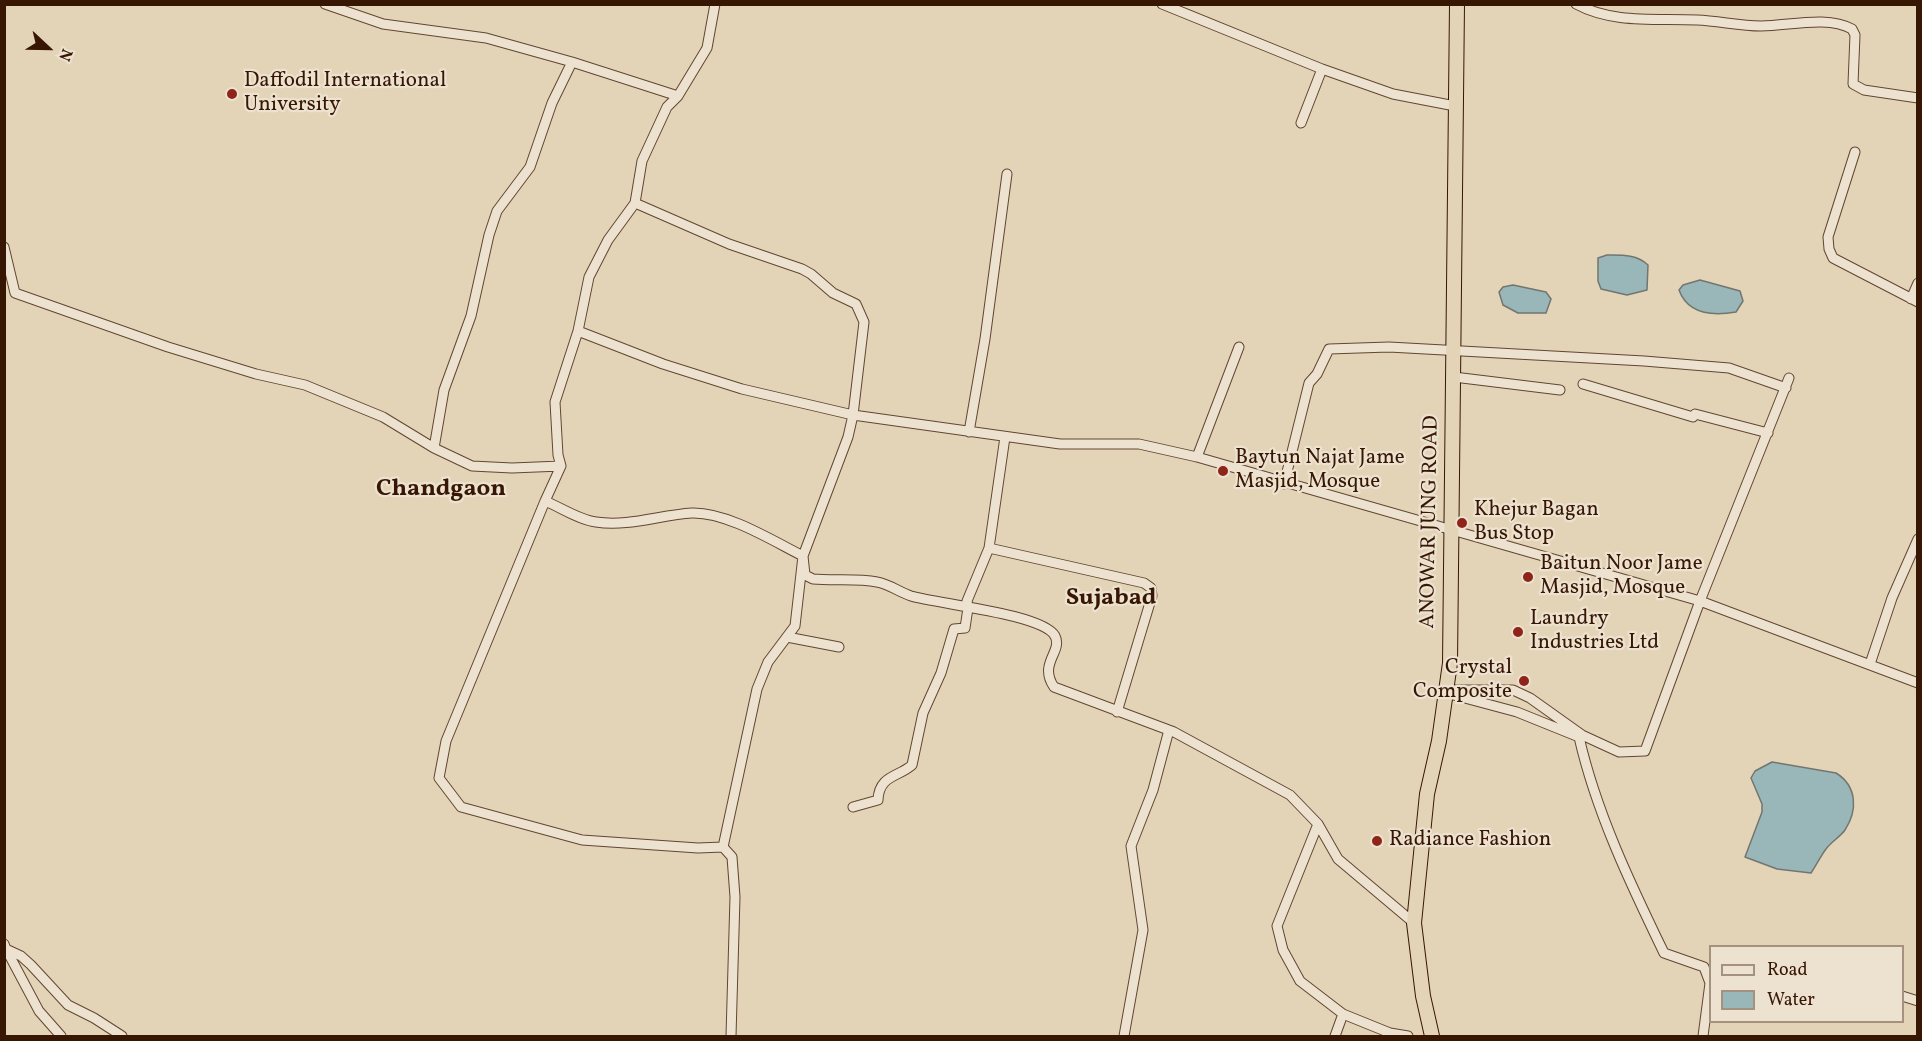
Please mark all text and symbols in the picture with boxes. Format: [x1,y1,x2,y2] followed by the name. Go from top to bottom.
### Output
[18,18,78,78] north arrow
[52,45,77,64] text: N
[244,69,446,119] place label: Daffodil International University
[225,87,239,101] marker: Daffodil International University
[1417,415,1445,629] street label: ANOWAR JUNG ROAD
[1235,446,1405,496] place label: Baytun Najat Jame Masjid, Mosque
[1216,464,1230,478] marker: Baytun Najat Jame Masjid, Mosque
[376,477,506,505] district label: Chandgaon
[1474,498,1599,548] place label: Khejur Bagan Bus Stop
[1455,516,1469,530] marker: Khejur Bagan Bus Stop
[1540,552,1703,602] place label: Baitun Noor Jame Masjid, Mosque
[1521,570,1535,584] marker: Baitun Noor Jame Masjid, Mosque
[1066,586,1156,614] district label: Sujabad
[1530,607,1659,657] place label: Laundry Industries Ltd
[1511,625,1525,639] marker: Laundry Industries Ltd
[1413,656,1512,706] place label: Crystal Composite
[1517,674,1531,688] marker: Crystal Composite
[1389,828,1551,854] place label: Radiance Fashion
[1370,834,1384,848] marker: Radiance Fashion
[1709,945,1904,1023] legend
[1767,958,1808,983] text: Road
[1767,988,1815,1013] text: Water

